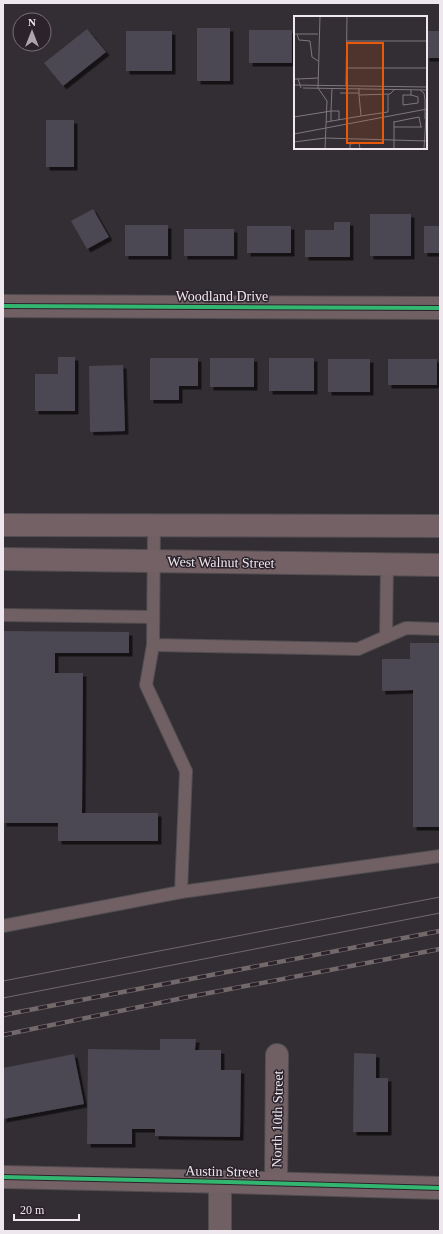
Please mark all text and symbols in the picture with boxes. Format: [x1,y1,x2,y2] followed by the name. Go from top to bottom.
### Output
[12,12,52,52] north arrow
[28,16,36,28] text: N
[294,16,427,149] inset map
[176,289,268,304] street label: Woodland Drive
[167,554,275,571] street label: West Walnut Street
[269,1070,286,1168] street label: North 10th Street
[185,1163,259,1180] street label: Austin Street
[14,1196,79,1222] scale bar
[20,1203,45,1217] text: 20 m

